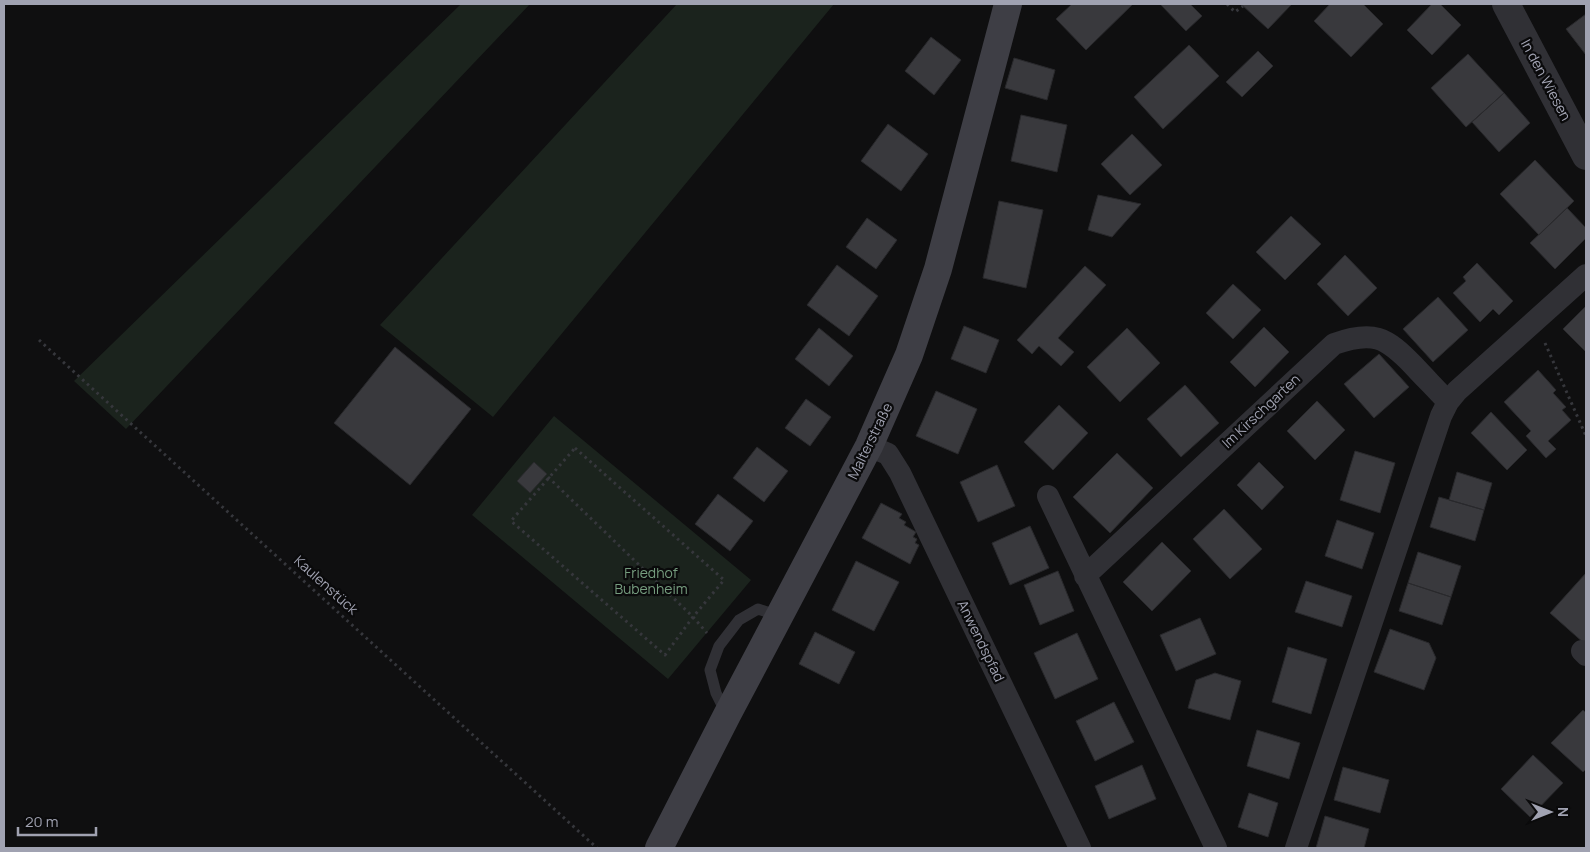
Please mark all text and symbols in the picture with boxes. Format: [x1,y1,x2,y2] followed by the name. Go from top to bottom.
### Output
[1517,36,1576,124] street label: In den Wiesen
[1217,369,1304,452] street label: Im Kirschgarten
[843,399,896,482] street label: Malterstraße
[290,551,363,619] street label: Kaulenstück
[614,563,688,598] park label: Friedhof Bubenheim
[953,597,1009,685] street label: Anwendspfad
[1525,787,1575,837] north arrow
[18,804,95,836] scale bar
[1554,807,1573,817] text: N
[25,811,58,832] text: 20 m

